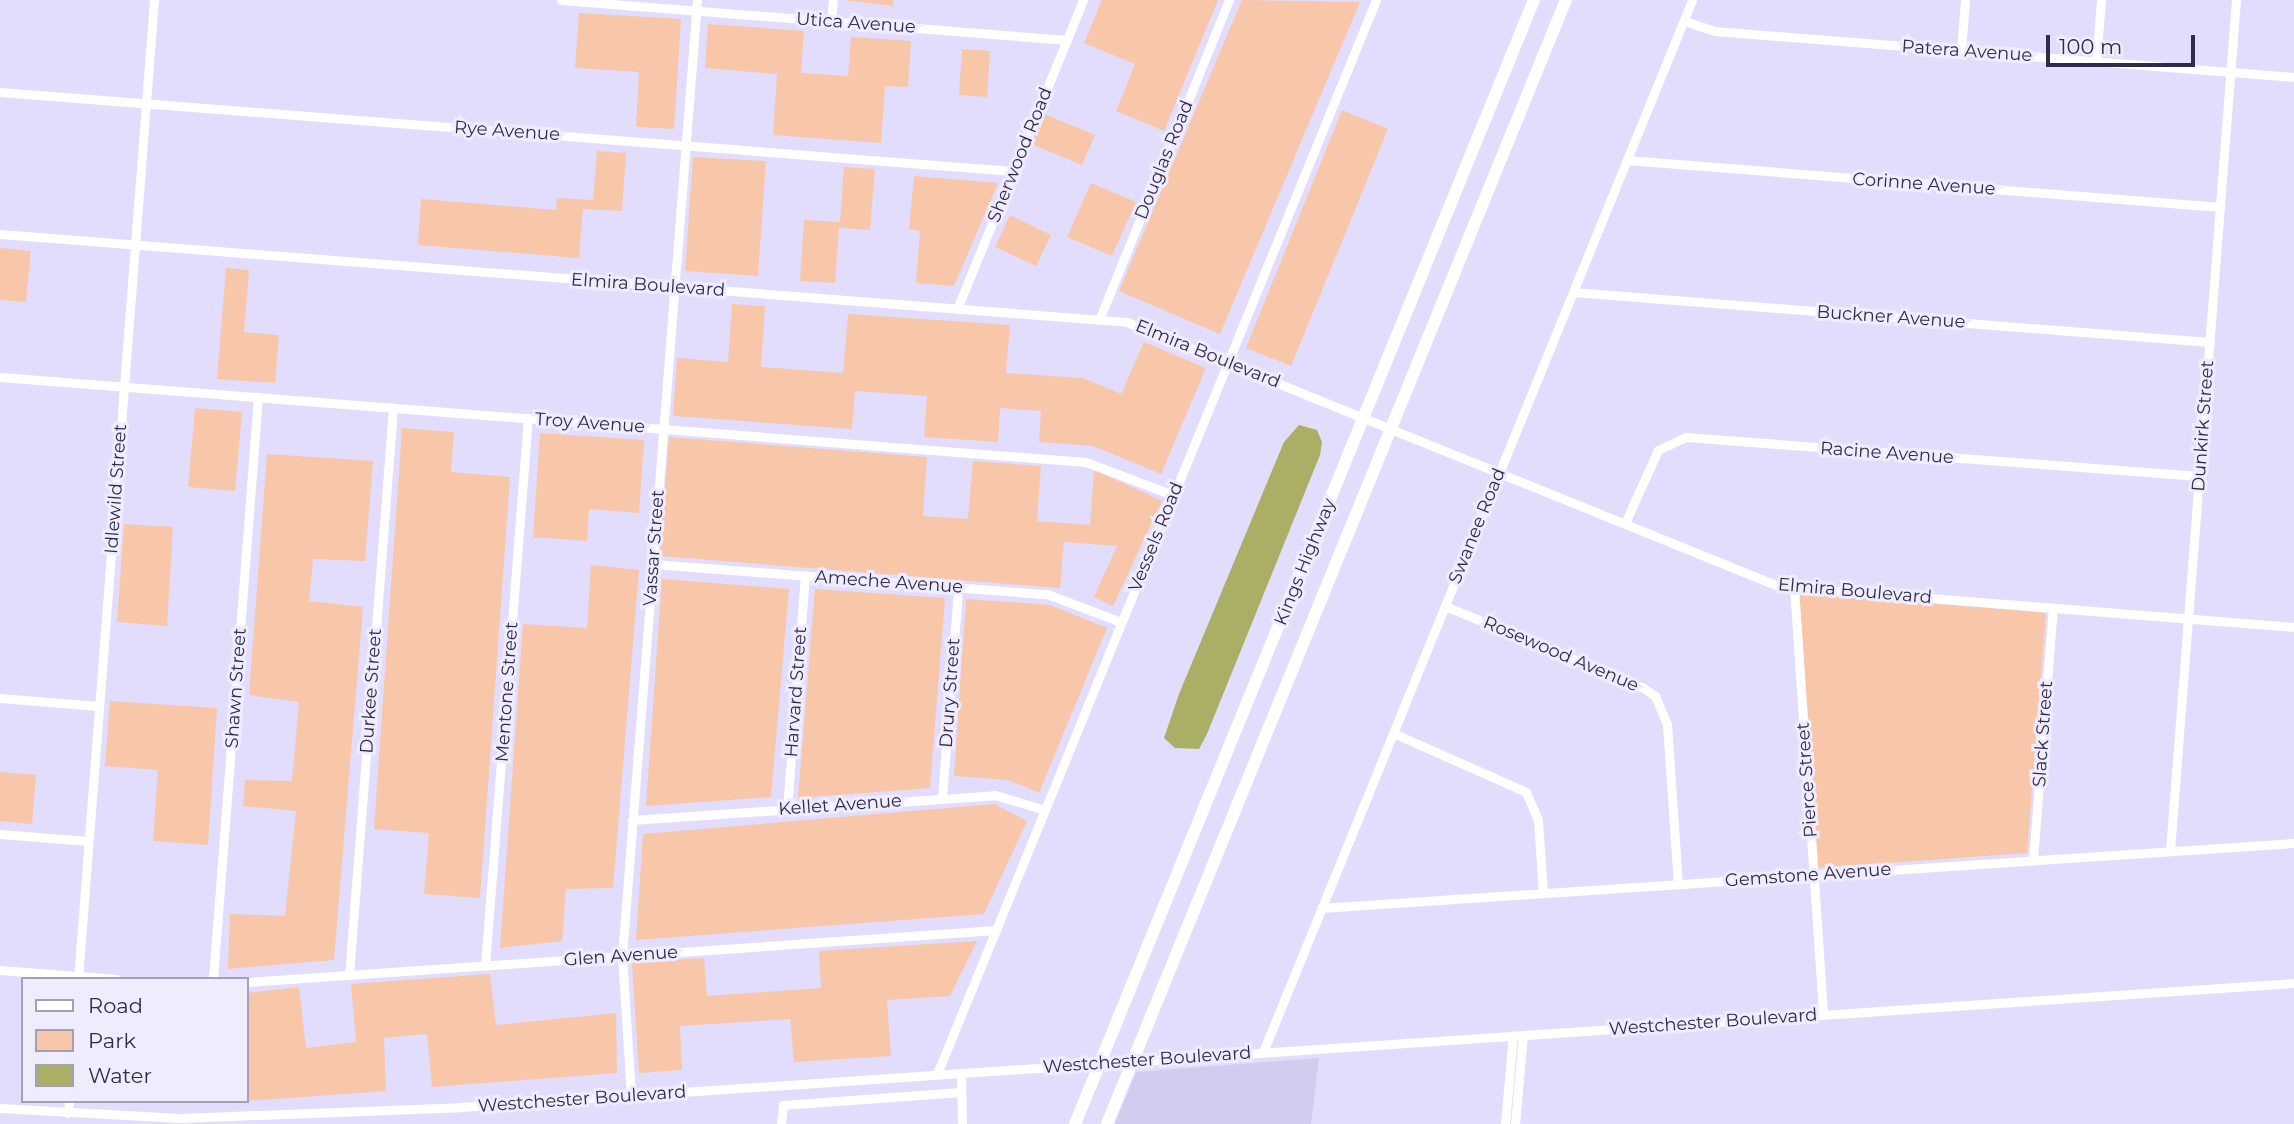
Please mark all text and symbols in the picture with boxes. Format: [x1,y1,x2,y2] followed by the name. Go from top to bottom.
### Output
[795,8,917,38] street label: Utica Avenue
[2049,21,2198,65] scale bar
[2059,34,2122,59] text: 100 m
[1901,36,2033,66] street label: Patera Avenue
[983,84,1057,226] street label: Sherwood Road
[1130,97,1198,223] street label: Douglas Road
[453,117,561,145] street label: Rye Avenue
[1852,168,1996,200] street label: Corinne Avenue
[570,269,726,301] street label: Elmira Boulevard
[1816,301,1966,333] street label: Buckner Avenue
[1132,315,1284,393] street label: Elmira Boulevard
[2188,360,2218,492] street label: Dunkirk Street
[534,408,646,438] street label: Troy Avenue
[101,423,131,555] street label: Idlewild Street
[1819,438,1955,468] street label: Racine Avenue
[1444,465,1510,587] street label: Swanee Road
[1124,479,1188,595] street label: Vessels Road
[639,489,669,607] street label: Vassar Street
[1270,495,1340,629] street label: Kings Highway
[814,566,964,598] street label: Ameche Avenue
[1777,574,1933,608] street label: Elmira Boulevard
[1480,611,1642,697] street label: Rosewood Avenue
[491,621,523,763] street label: Mentone Street
[781,626,811,758] street label: Harvard Street
[221,627,251,749] street label: Shawn Street
[356,628,386,754] street label: Durkee Street
[935,637,965,749] street label: Drury Street
[2029,680,2057,788] street label: Slack Street
[1792,722,1822,838] street label: Pierce Street
[778,790,902,820] street label: Kellet Avenue
[1724,858,1892,892] street label: Gemstone Avenue
[563,941,679,971] street label: Glen Avenue
[21,977,248,1103] legend
[88,993,143,1018] text: Road
[1608,1004,1818,1040] street label: Westchester Boulevard
[88,1028,136,1053] text: Park
[1042,1042,1252,1078] street label: Westchester Boulevard
[88,1063,152,1088] text: Water
[477,1081,687,1117] street label: Westchester Boulevard

